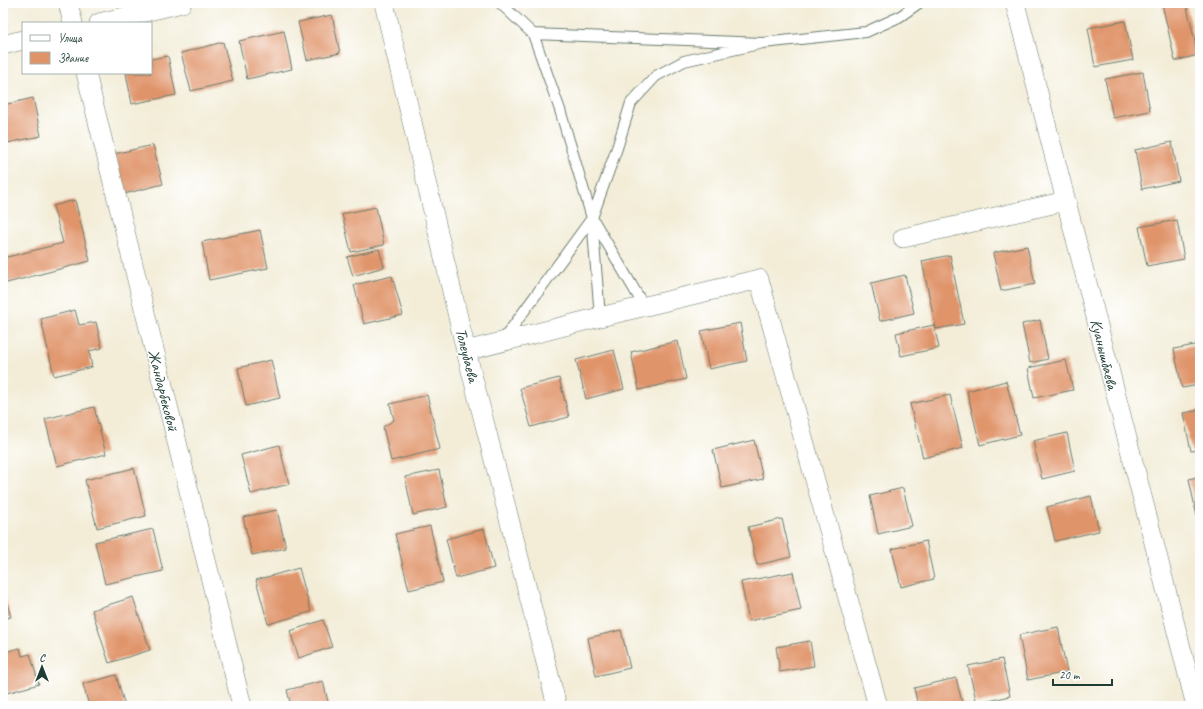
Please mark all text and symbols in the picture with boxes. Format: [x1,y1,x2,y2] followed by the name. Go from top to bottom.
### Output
[22,22,152,74] legend
[58,30,83,46] text: Улица
[58,50,89,66] text: Здание
[1086,317,1123,393] street label: Куанышбаева
[451,326,484,386] street label: Толеубаева
[143,347,183,434] street label: Жандарбековой
[22,647,62,687] north arrow
[39,650,46,664] text: С
[1053,661,1112,687] scale bar
[1059,667,1081,683] text: 20 m

